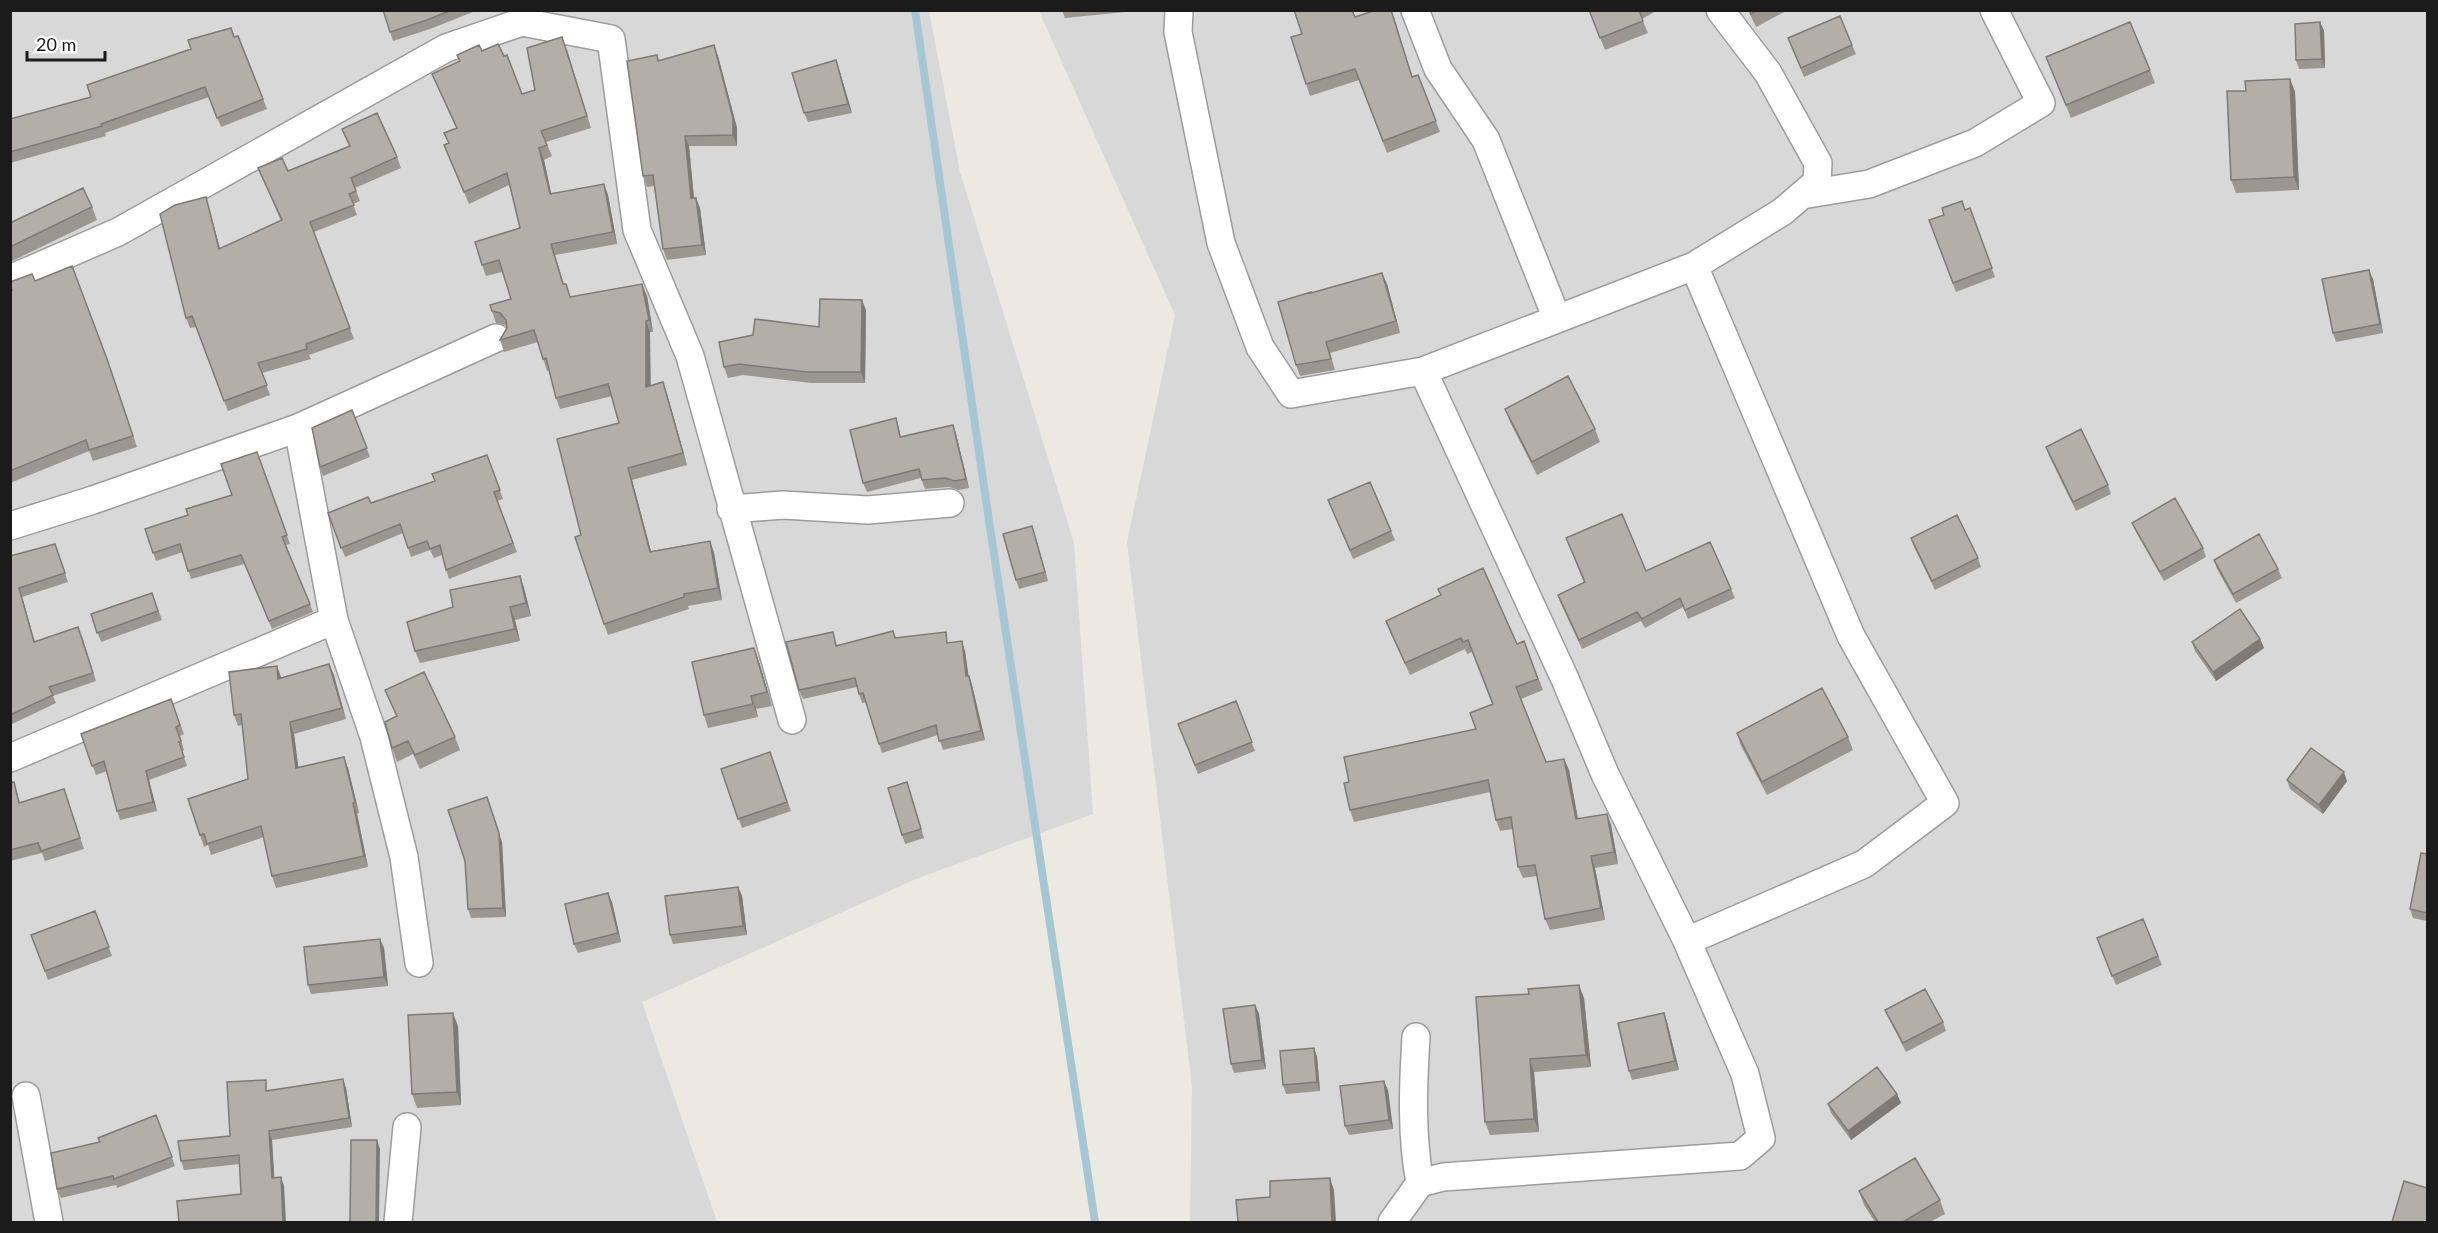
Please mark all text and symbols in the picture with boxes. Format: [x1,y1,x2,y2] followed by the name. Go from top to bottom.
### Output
[27,24,105,62] scale bar
[36,33,76,55] text: 20 m

